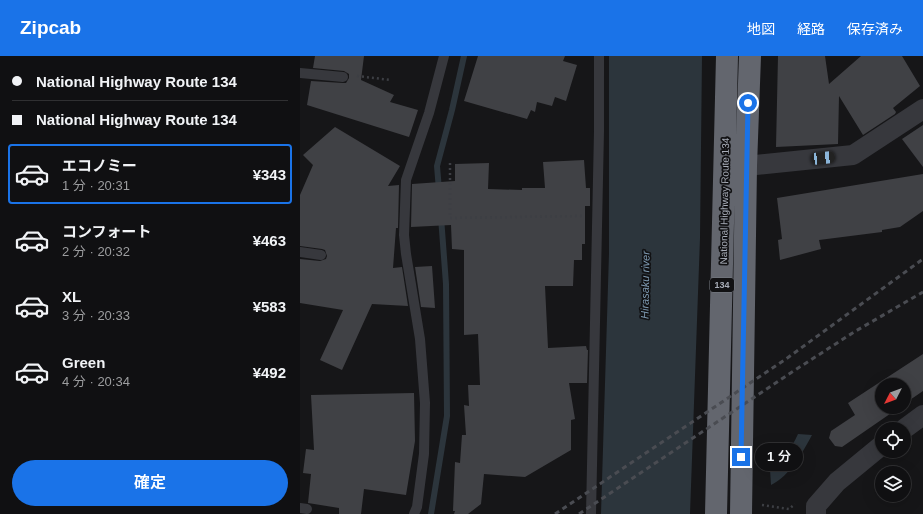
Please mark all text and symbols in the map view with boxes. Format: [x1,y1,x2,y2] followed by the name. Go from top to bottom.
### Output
[20,17,81,38] text: Zipcab
[747,21,775,37] text: 地図
[797,21,825,37] text: 経路
[847,21,903,37] text: 保存済み
[36,73,237,90] text: National Highway Route 134
[739,94,757,112] route start
[36,111,237,128] text: National Highway Route 134
[718,137,731,264] street label: National Highway Route 134
[810,151,836,165] car
[14,156,50,192] icon: car
[62,157,137,174] text: エコノミー
[253,166,286,183] text: ¥343
[62,178,130,193] text: 1 分 · 20:31
[14,222,50,258] icon: car
[62,223,152,240] text: コンフォート
[253,232,286,249] text: ¥463
[62,244,130,259] text: 2 分 · 20:32
[638,250,652,319] water label: Hirasaku river
[710,278,734,292] road number: 134
[14,288,50,324] icon: car
[62,288,81,305] text: XL
[253,298,286,315] text: ¥583
[62,308,130,323] text: 3 分 · 20:33
[14,354,50,390] icon: car
[62,354,105,371] text: Green
[253,364,286,381] text: ¥492
[62,374,130,389] text: 4 分 · 20:34
[875,378,911,414] north arrow
[875,378,911,502] map controls
[875,422,911,458] button: locate
[755,443,803,471] callout: 1 分
[732,448,750,466] route end
[767,449,791,464] text: 1 分
[12,460,288,506] button: 確定
[875,466,911,502] button: layers

